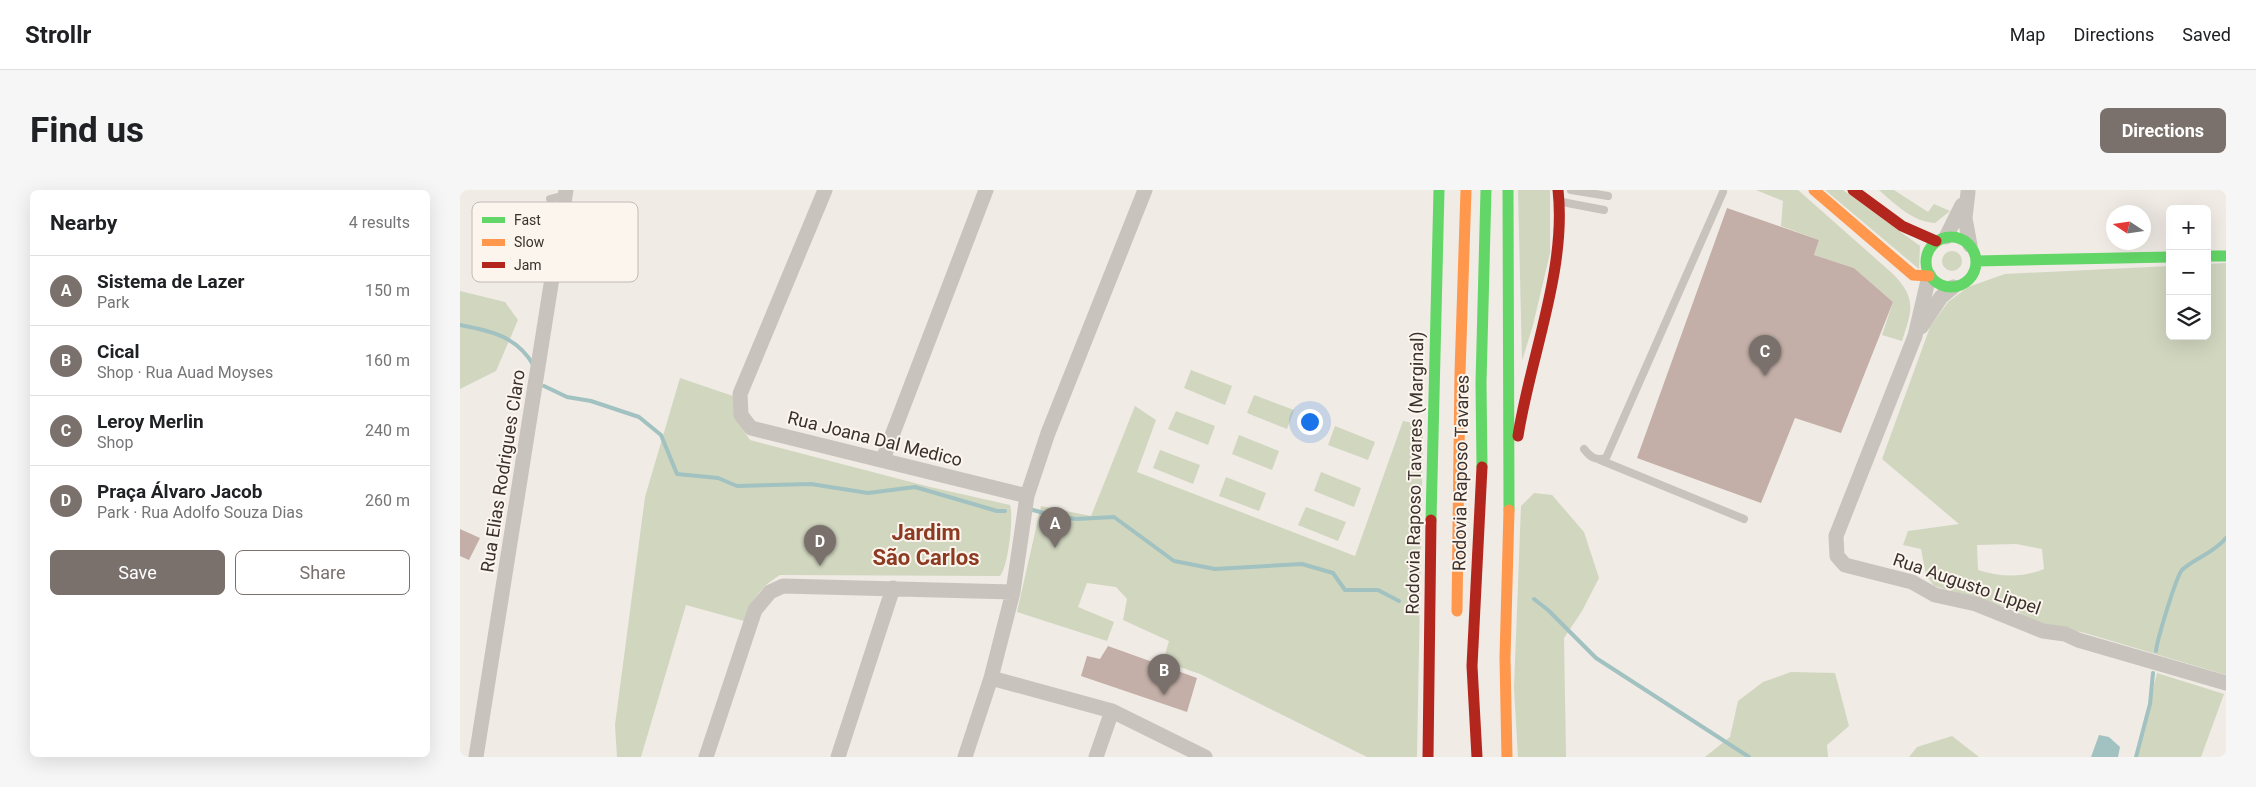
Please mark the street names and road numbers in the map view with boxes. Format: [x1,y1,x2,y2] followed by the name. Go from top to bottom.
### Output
[1402,331,1428,615] street label: Rodovia Raposo Tavares (Marginal)
[476,368,529,574] street label: Rua Elias Rodrigues Claro
[1448,375,1473,571] street label: Rodovia Raposo Tavares
[786,407,965,470] street label: Rua Joana Dal Medico
[1891,548,2044,619] street label: Rua Augusto Lippel

